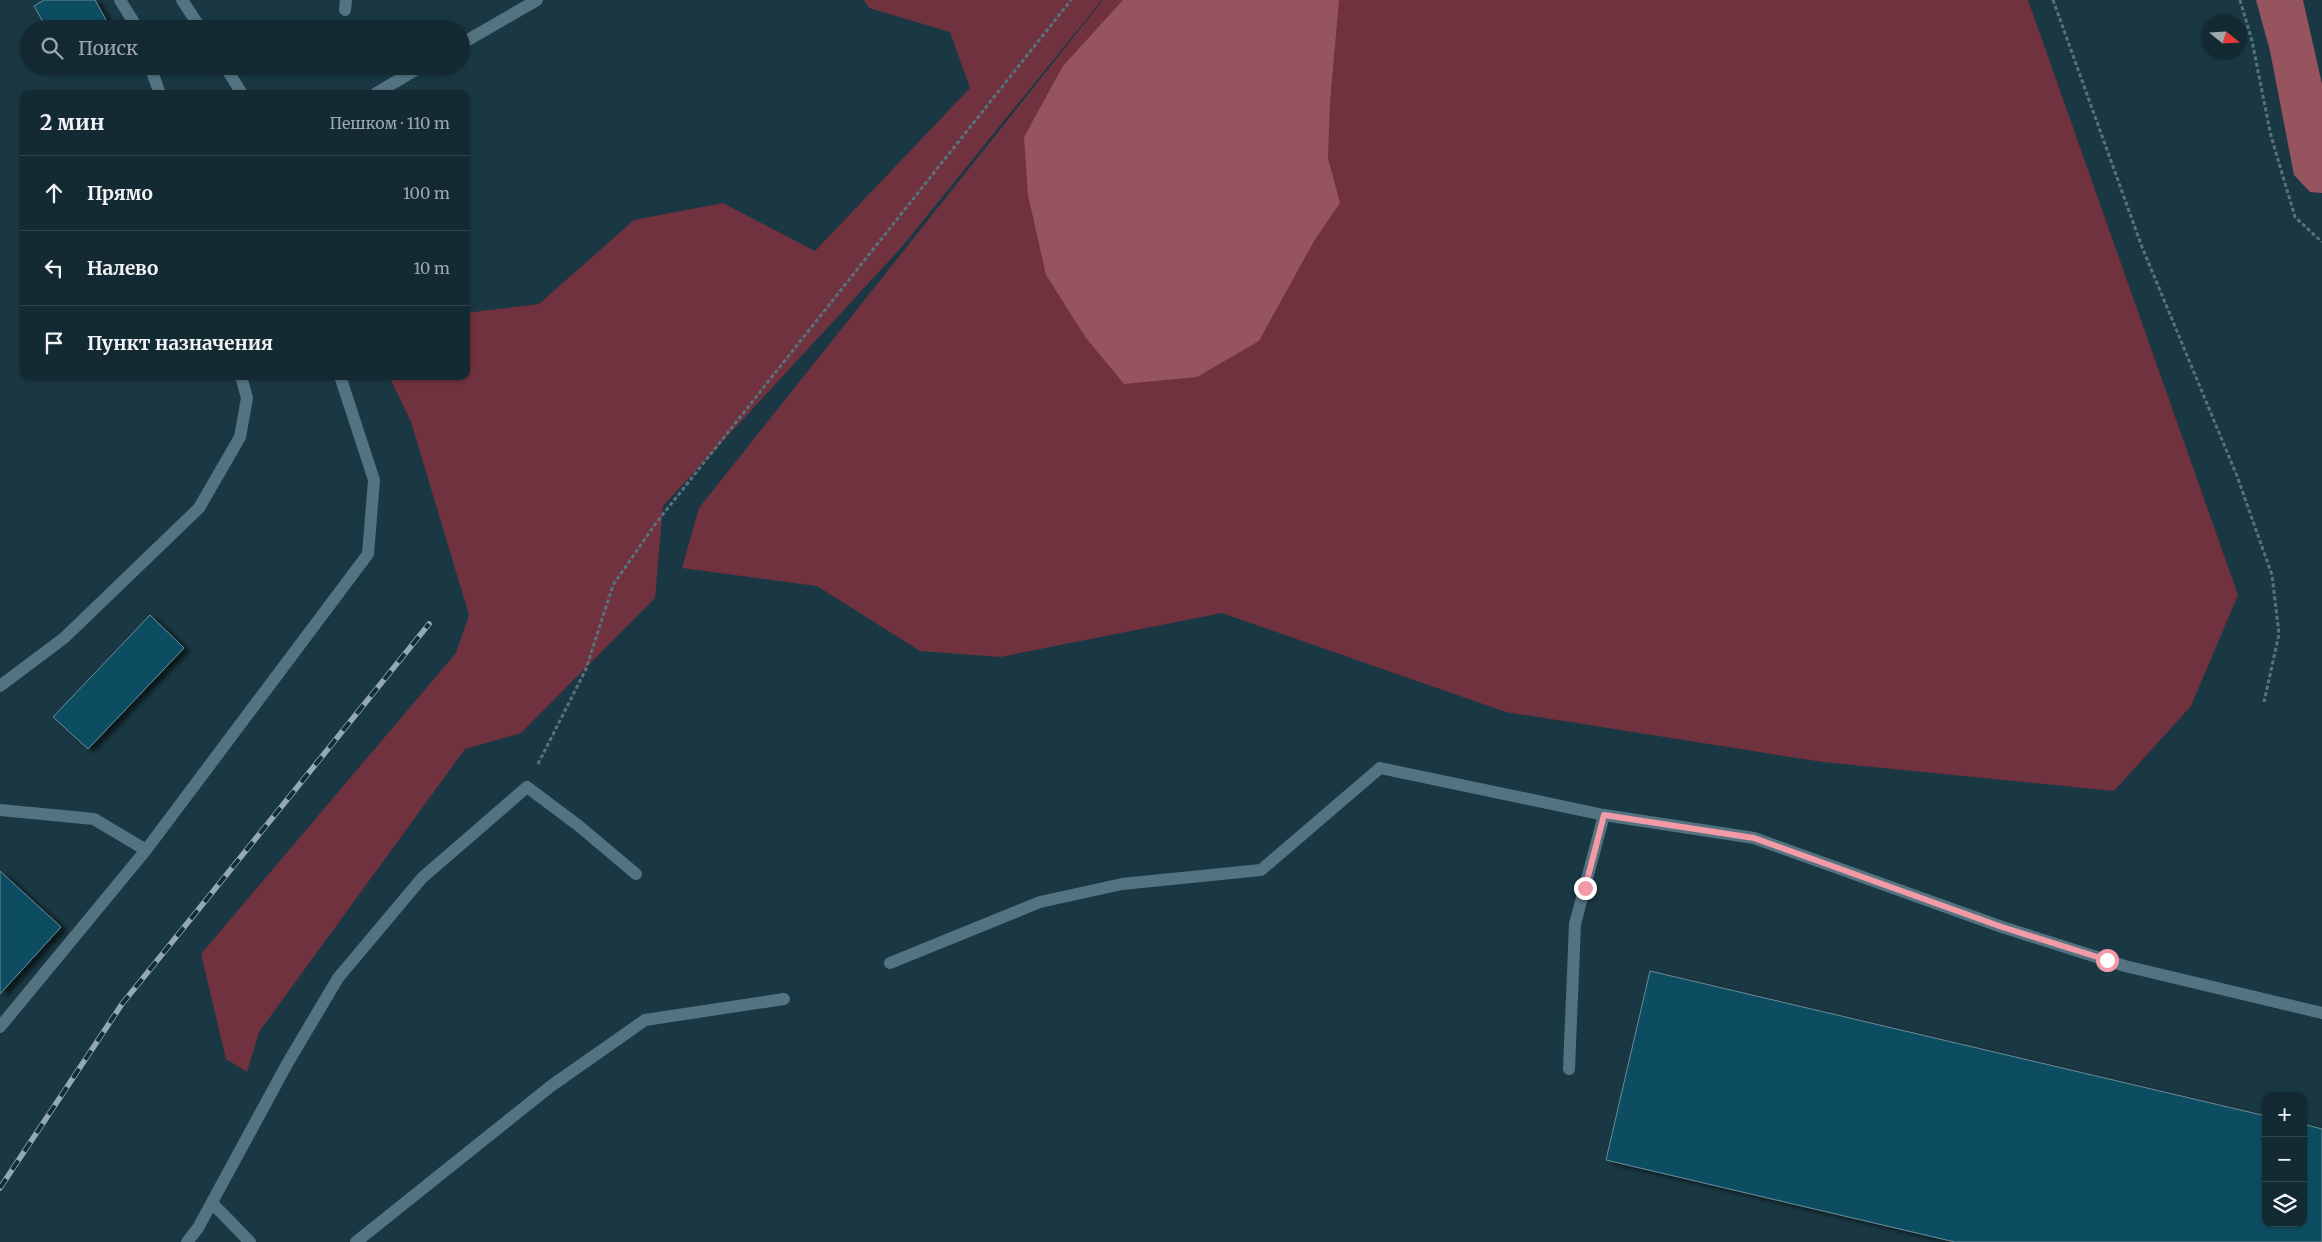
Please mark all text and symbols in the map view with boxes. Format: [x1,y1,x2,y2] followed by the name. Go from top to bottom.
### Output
[2202,15,2247,60] north arrow
[20,20,470,75] search box
[38,34,66,62] icon: search
[78,36,138,60] text: Поиск
[40,109,104,136] text: 2 мин
[330,113,450,133] text: Пешком · 110 m
[40,179,68,207] icon: ahead
[87,181,153,205] text: Прямо
[403,183,450,203] text: 100 m
[40,254,68,282] icon: left
[87,256,158,280] text: Налево
[413,258,450,278] text: 10 m
[40,329,68,357] icon: arrive
[87,331,273,355] text: Пункт назначения
[1574,877,1597,900] route end
[2096,949,2119,972] route start
[2262,1092,2307,1227] map controls
[2262,1092,2307,1137] button: +
[2262,1137,2307,1182] button: −
[2262,1182,2307,1227] button: layers

